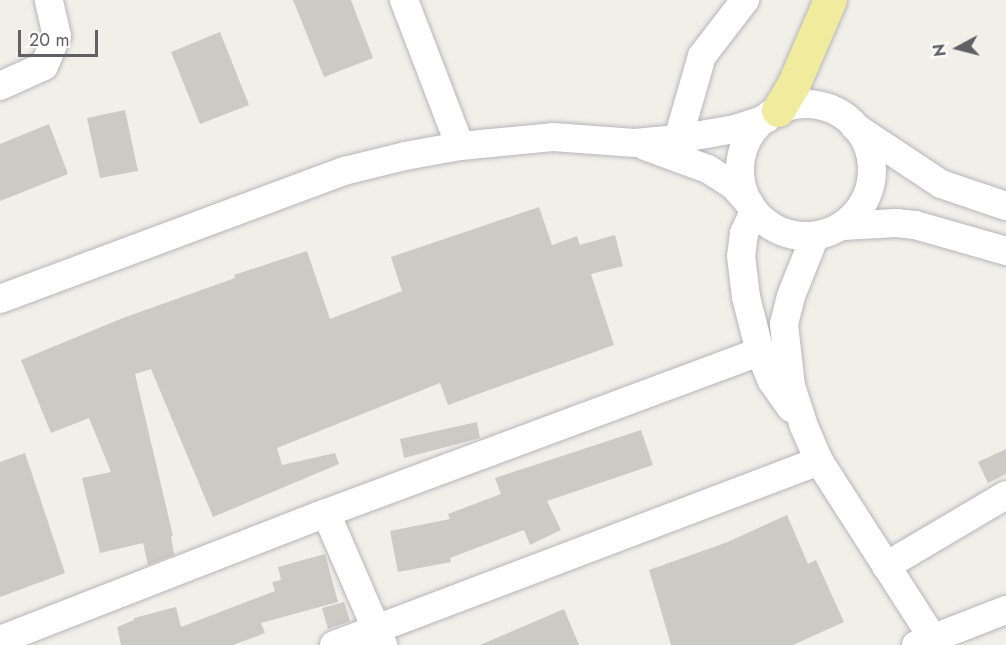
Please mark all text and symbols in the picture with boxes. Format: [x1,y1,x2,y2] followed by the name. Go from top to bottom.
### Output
[21,18,100,56] scale bar
[928,18,988,78] north arrow
[29,27,69,53] text: 20 m
[927,43,952,58] text: N

